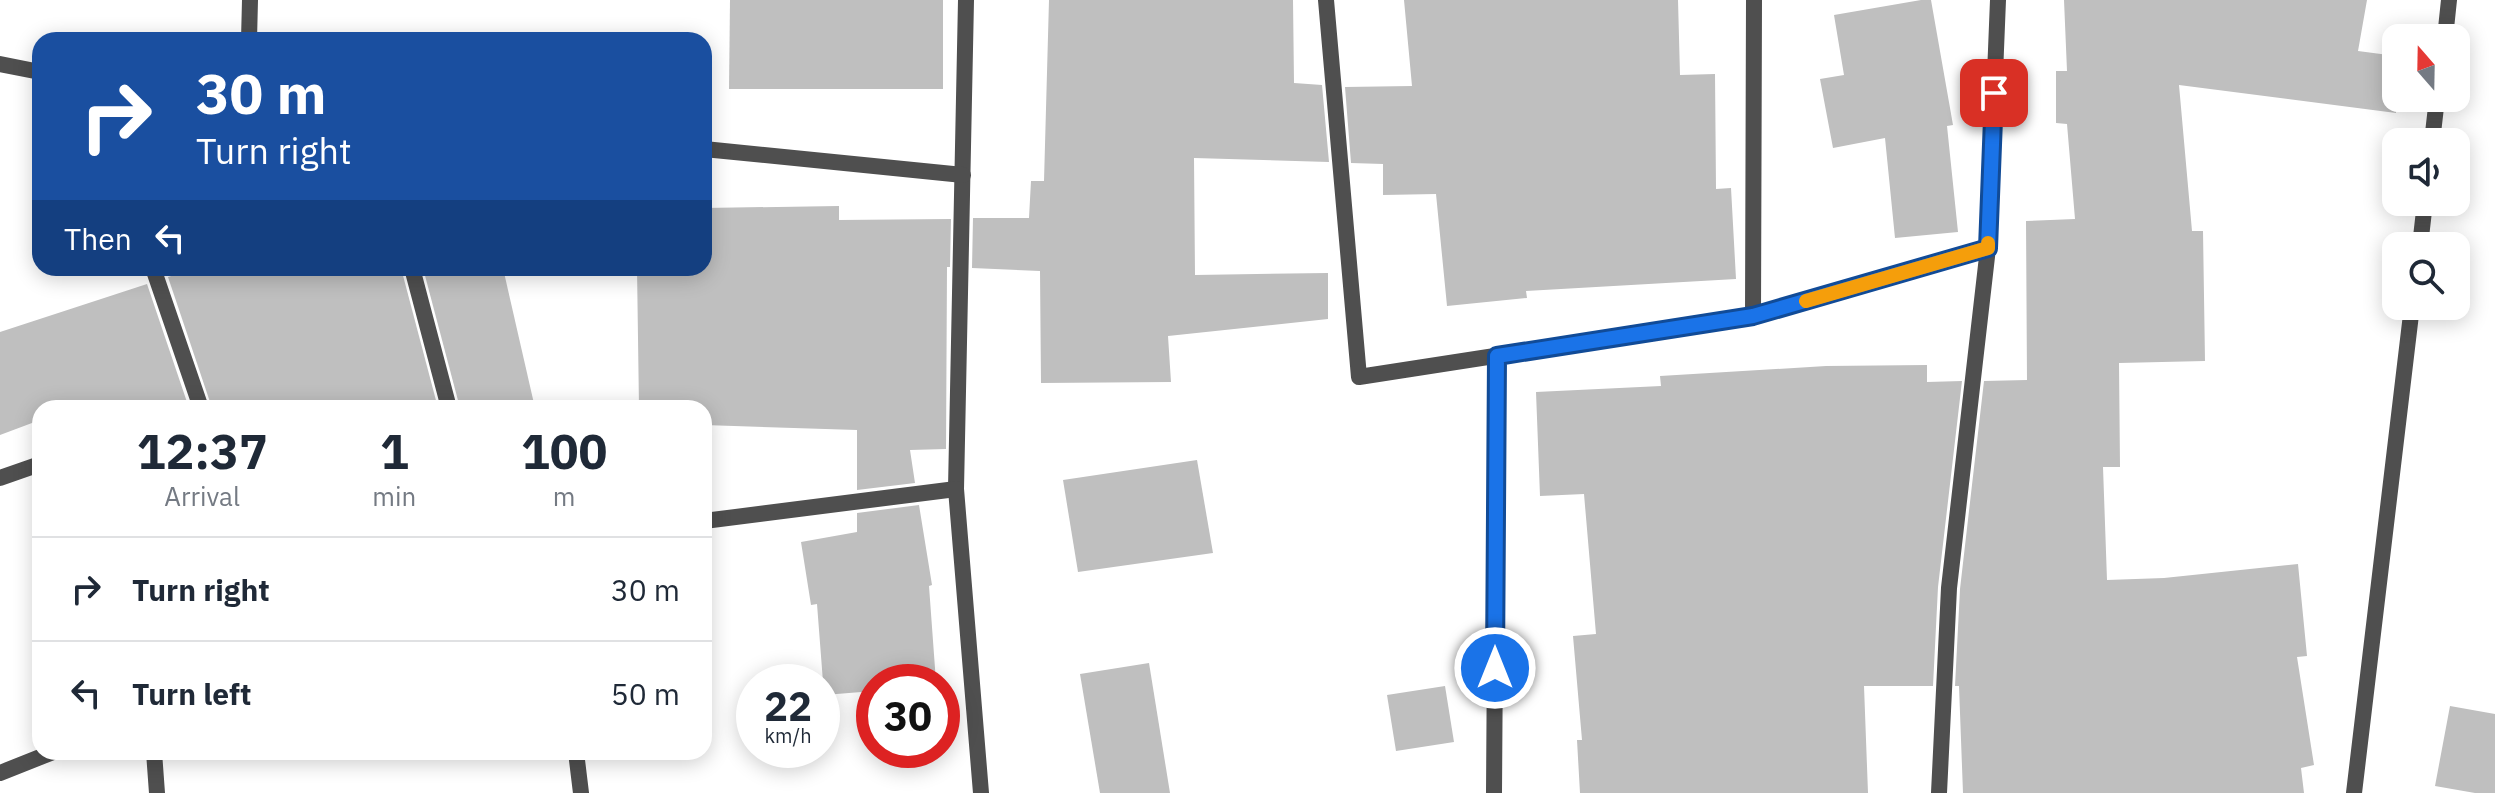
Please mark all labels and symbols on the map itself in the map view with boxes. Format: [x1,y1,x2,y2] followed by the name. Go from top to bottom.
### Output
[2382,24,2470,112] north arrow
[1960,59,2028,127] pin
[1453,626,1537,710] position arrow
[856,664,960,768] speed limit sign: 30

